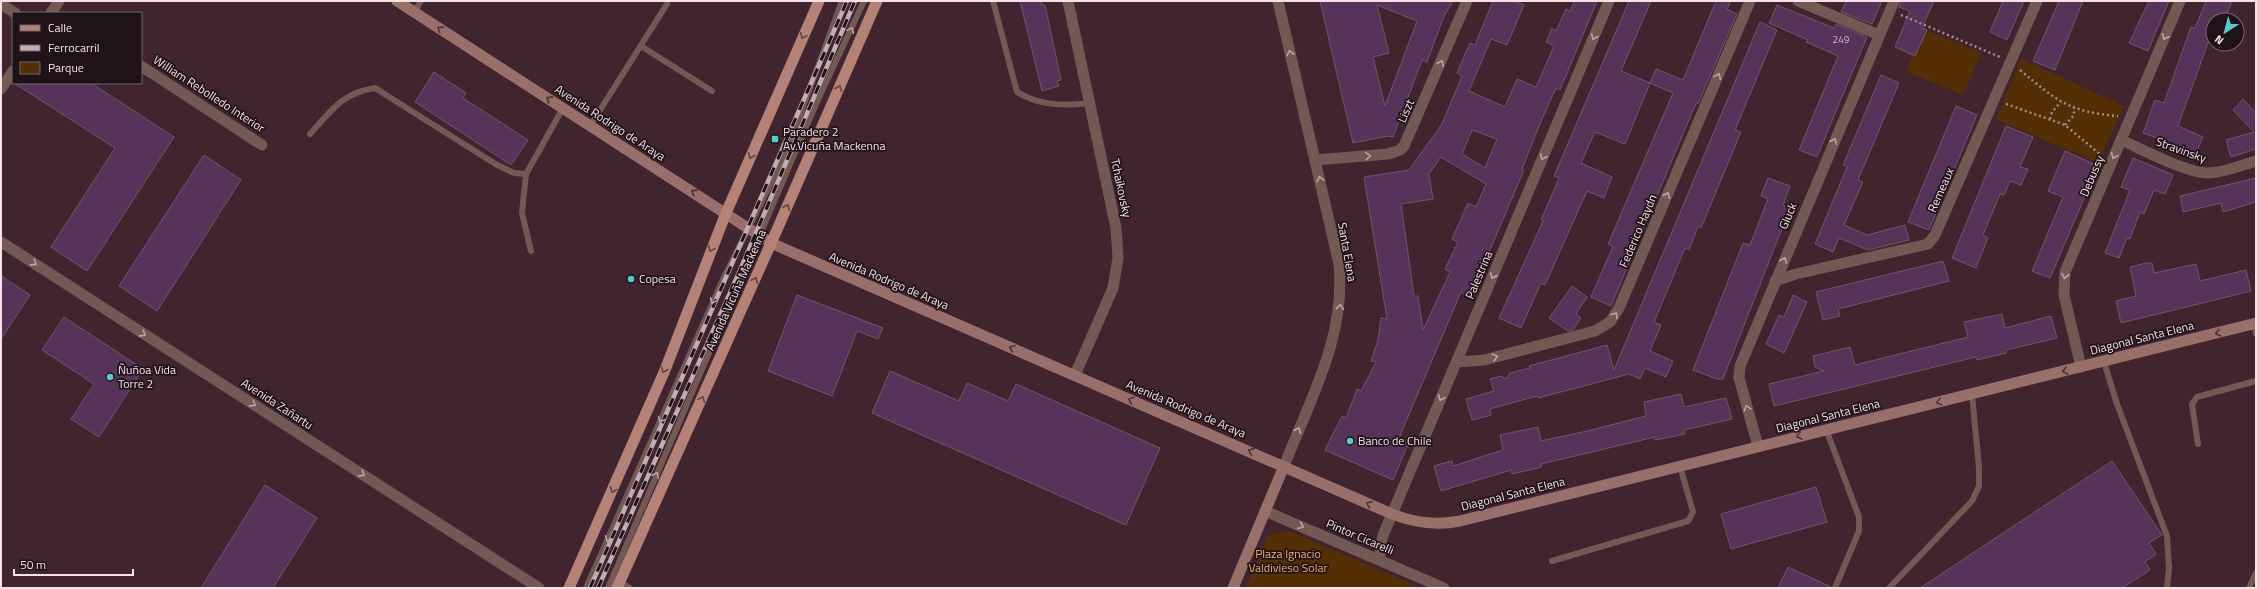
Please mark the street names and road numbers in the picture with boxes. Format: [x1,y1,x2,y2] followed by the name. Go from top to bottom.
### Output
[150,50,269,137] street label: William Rebolledo Interior
[551,80,669,166] street label: Avenida Rodrigo de Araya
[1392,95,1419,125] street label: Liszt
[2153,132,2209,168] street label: Stravinsky
[2074,152,2109,199] street label: Debussy
[1106,156,1137,219] street label: Tchaikovsky
[1922,164,1959,215] street label: Remeaux
[1614,191,1662,270] street label: Federico Haydn
[1773,199,1802,232] street label: Gluck
[1333,221,1362,283] street label: Santa Elena
[700,226,771,353] street label: Avenida Vicuña Mackenna
[826,247,952,314] street label: Avenida Rodrigo de Araya
[1460,248,1497,302] street label: Palestrina
[2088,315,2196,360] street label: Diagonal Santa Elena
[238,373,317,434] street label: Avenida Zañartu
[1123,375,1249,442] street label: Avenida Rodrigo de Araya
[1774,393,1882,438] street label: Diagonal Santa Elena
[1459,471,1567,516] street label: Diagonal Santa Elena
[1323,514,1397,559] street label: Pintor Cicarelli

